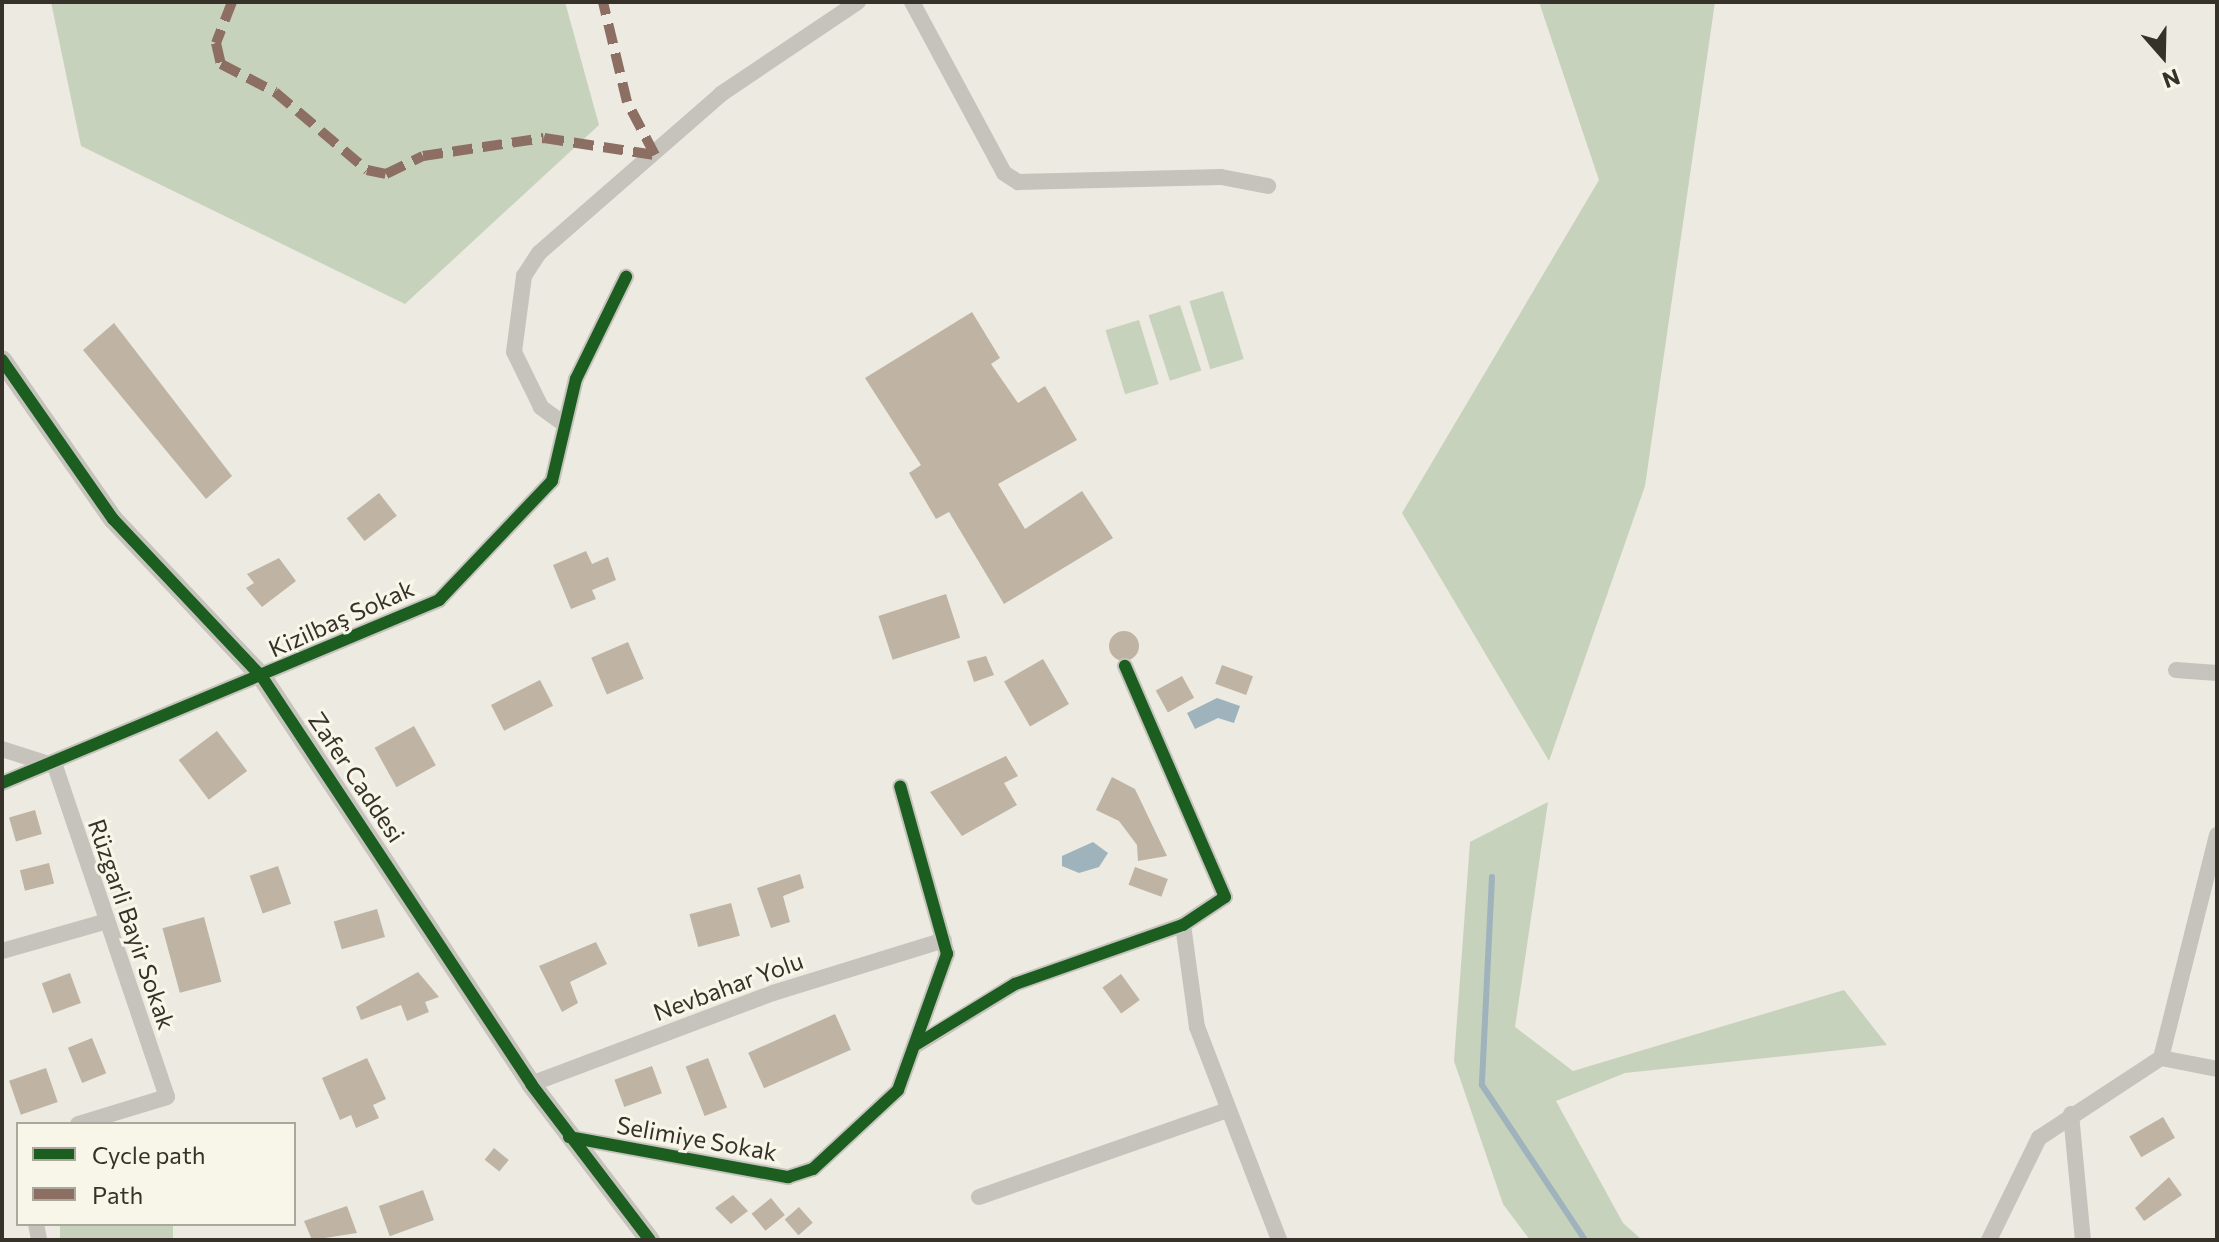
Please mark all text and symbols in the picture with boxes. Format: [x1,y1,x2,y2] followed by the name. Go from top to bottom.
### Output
[2123,16,2203,96] north arrow
[2159,64,2184,95] text: N
[264,573,418,663] street label: Kizilbaş Sokak
[303,706,411,848] street label: Zafer Caddesi
[82,815,182,1033] street label: Rüzgarli Bayir Sokak
[649,946,807,1026] street label: Nevbahar Yolu
[615,1110,779,1166] street label: Selimiye Sokak
[16,1122,296,1226] legend
[92,1140,206,1169] text: Cycle path
[92,1180,143,1209] text: Path

